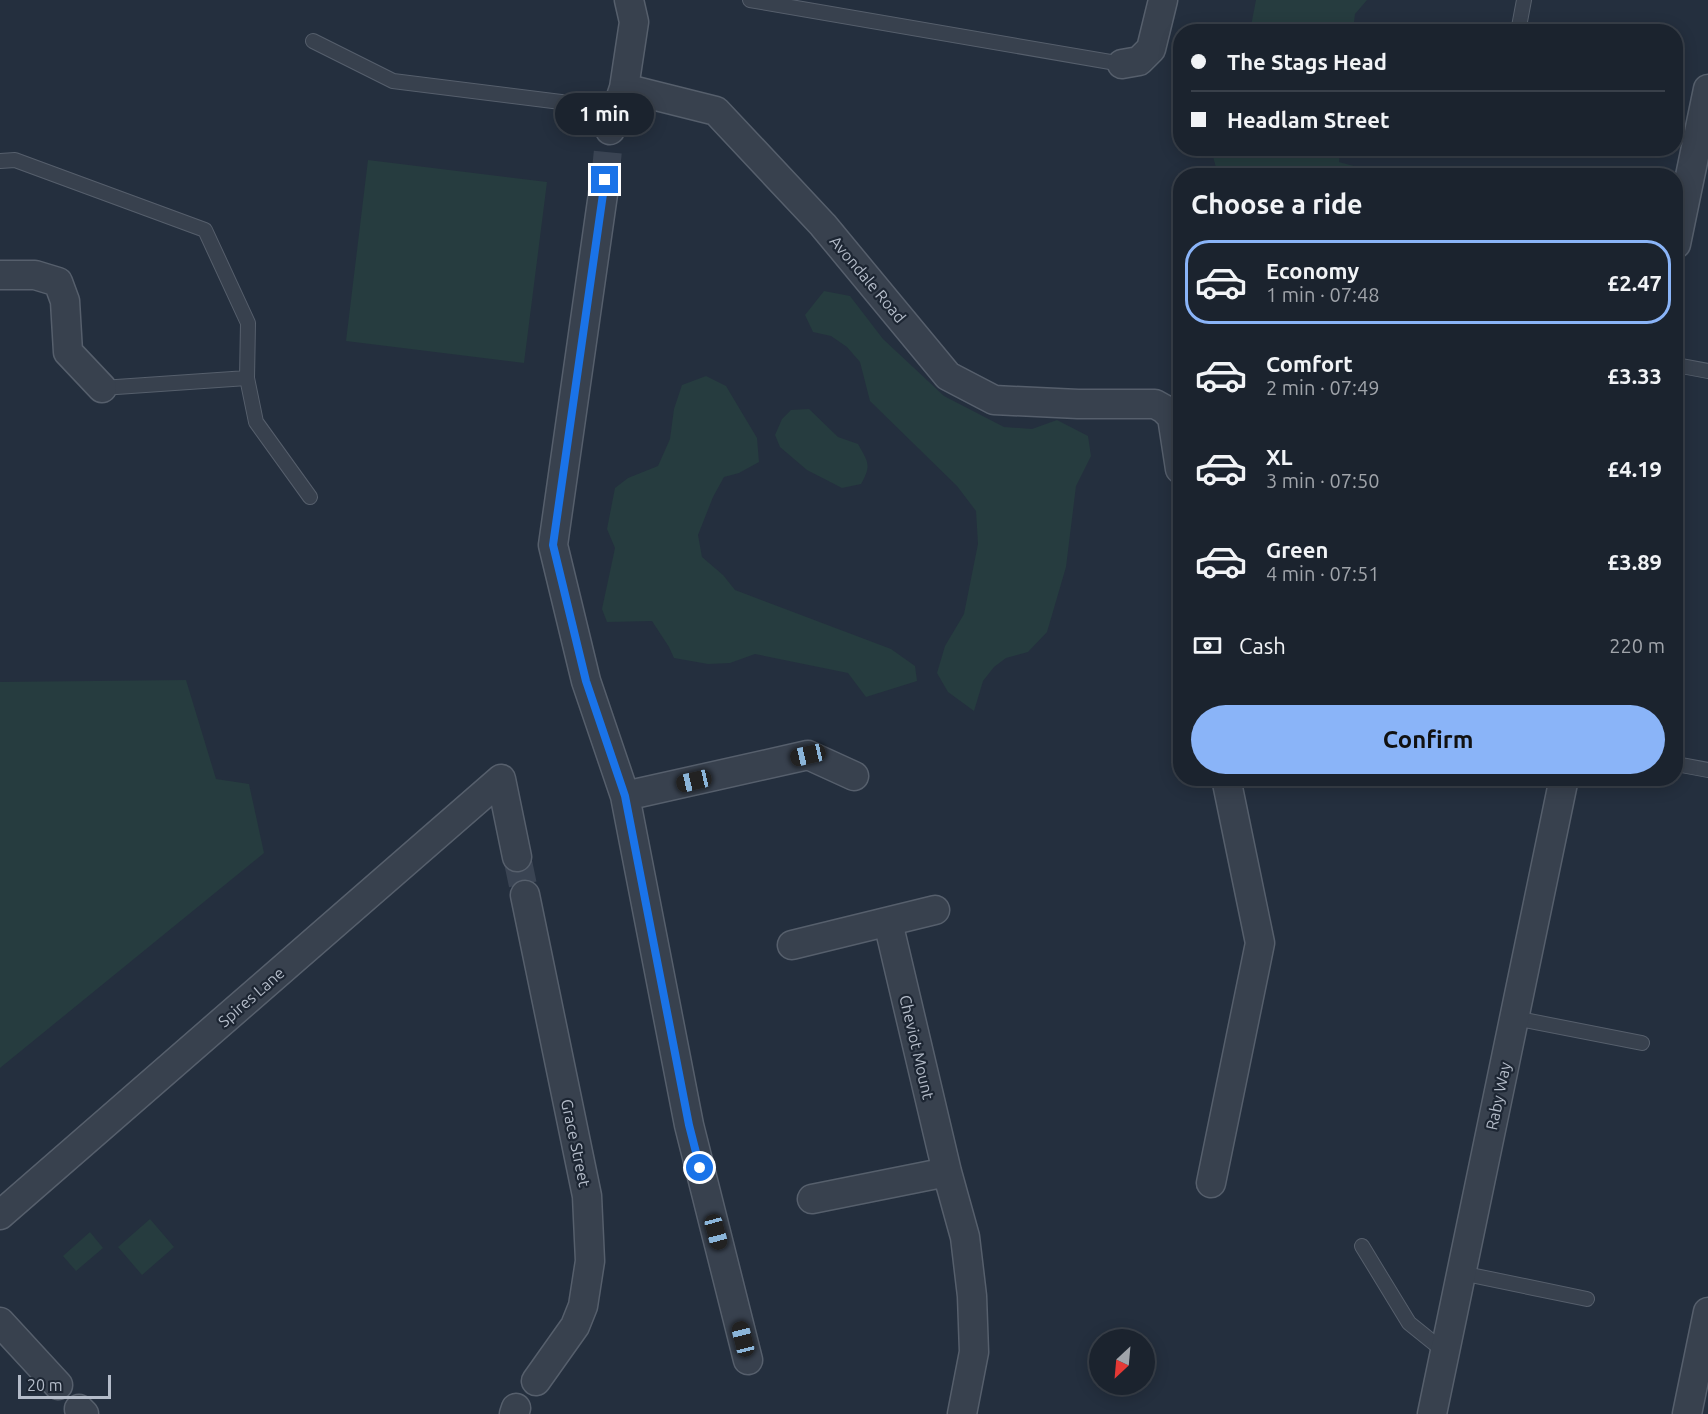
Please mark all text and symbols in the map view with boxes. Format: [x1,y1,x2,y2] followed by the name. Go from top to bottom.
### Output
[1227,49,1387,74] text: The Stags Head
[556,93,654,135] callout: 1 min
[579,102,630,125] text: 1 min
[1227,107,1389,132] text: Headlam Street
[591,166,618,193] route end
[1191,189,1363,219] text: Choose a ride
[827,232,909,326] street label: Avondale Road
[1194,255,1248,309] icon: car
[1266,258,1359,283] text: Economy
[1607,270,1662,295] text: £2.47
[1266,283,1380,306] text: 1 min · 07:48
[1194,348,1248,402] icon: car
[1266,351,1353,376] text: Comfort
[1607,363,1662,388] text: £3.33
[1266,376,1380,399] text: 2 min · 07:49
[1194,441,1248,495] icon: car
[1266,444,1293,469] text: XL
[1607,456,1662,481] text: £4.19
[1266,469,1380,492] text: 3 min · 07:50
[1194,534,1248,588] icon: car
[1266,537,1328,562] text: Green
[1607,549,1662,574] text: £3.89
[1266,562,1380,585] text: 4 min · 07:51
[1191,629,1224,662] icon: cash
[1239,633,1286,658] text: Cash
[1609,634,1665,657] text: 220 m
[1191,705,1665,774] button: Confirm
[788,742,828,768] car
[674,768,714,794] car
[214,963,288,1031] street label: Spires Lane
[896,993,938,1102] street label: Cheviot Mount
[1482,1060,1514,1132] street label: Raby Way
[558,1097,594,1189] street label: Grace Street
[686,1154,713,1181] route start
[703,1212,729,1252] car
[730,1319,756,1359] car
[1089,1329,1155,1395] north arrow
[1089,1329,1155,1395] map controls
[18,1372,111,1400] scale bar
[27,1376,63,1394] text: 20 m

